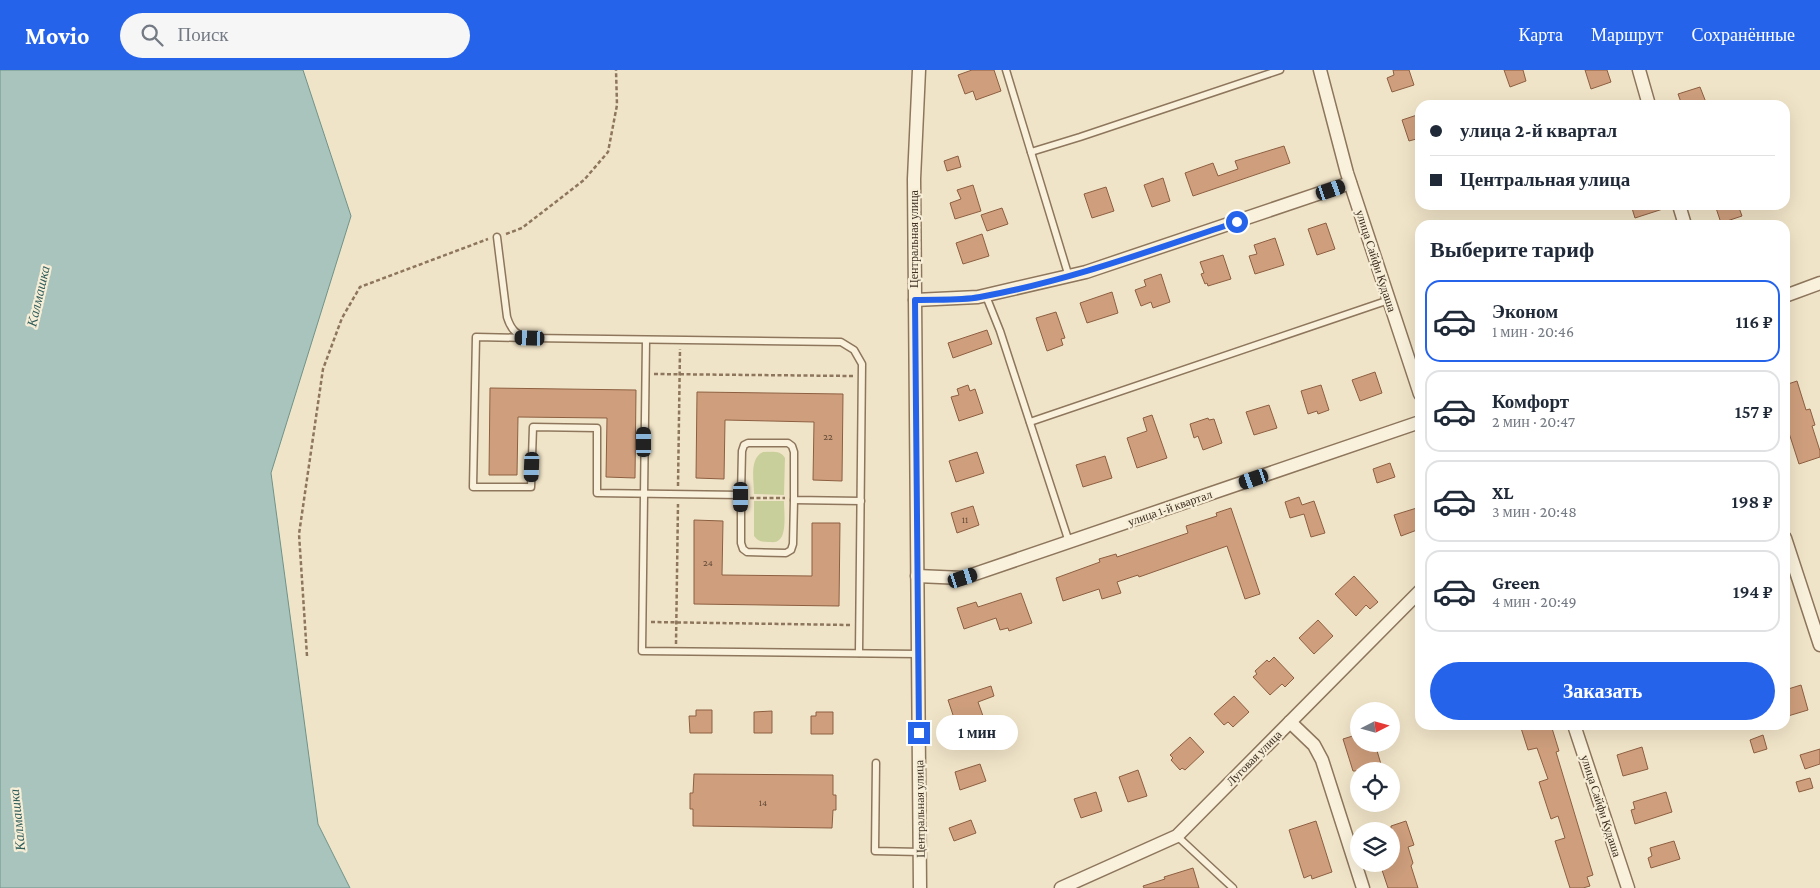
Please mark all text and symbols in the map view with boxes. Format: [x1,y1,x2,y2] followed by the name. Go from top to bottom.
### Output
[120,13,470,58] search box
[138,21,166,49] icon: search
[25,22,90,49] text: Movio
[178,24,229,45] text: Поиск
[1518,25,1563,45] text: Карта
[1591,25,1663,45] text: Маршрут
[1691,25,1795,45] text: Сохранённые
[1460,120,1617,141] text: улица 2-й квартал
[1460,169,1630,190] text: Центральная улица
[1314,178,1347,202] car
[907,189,921,288] street label: Центральная улица
[1353,208,1399,314] street label: улица Сайфи Кудаша
[1226,211,1248,233] route start
[1430,237,1594,262] text: Выберите тариф
[23,264,53,329] water label: Калмашка
[1432,299,1477,344] icon: car
[1492,301,1558,322] text: Эконом
[1736,311,1773,332] text: 116 ₽
[1492,323,1574,340] text: 1 мин · 20:46
[514,330,545,346] car
[1432,389,1477,434] icon: car
[1492,391,1569,412] text: Комфорт
[1735,401,1773,422] text: 157 ₽
[1492,413,1575,430] text: 2 мин · 20:47
[636,427,651,457] car
[823,431,833,442] house number: 22
[523,452,540,482] car
[1237,467,1270,491] car
[1432,479,1477,524] icon: car
[733,482,748,512] car
[1492,482,1514,503] text: XL
[1126,487,1214,529] street label: улица 1-й квартал
[1732,491,1773,512] text: 198 ₽
[1492,503,1577,520] text: 3 мин · 20:48
[962,514,968,525] house number: 11
[703,557,713,568] house number: 24
[946,566,979,590] car
[1432,569,1477,614] icon: car
[1492,572,1540,593] text: Green
[1733,581,1773,602] text: 194 ₽
[1492,593,1577,610] text: 4 мин · 20:49
[1430,662,1775,720] button: Заказать
[1350,702,1400,752] north arrow
[1350,702,1400,872] map controls
[936,716,1019,750] callout: 1 мин
[908,722,930,744] route end
[958,724,996,741] text: 1 мин
[1223,727,1285,789] street label: Луговая улица
[1578,753,1624,859] street label: улица Сайфи Кудаша
[912,759,928,858] street label: Центральная улица
[1350,762,1400,812] button: locate
[6,788,28,853] water label: Калмашка
[759,797,767,808] house number: 14
[1350,822,1400,872] button: layers

